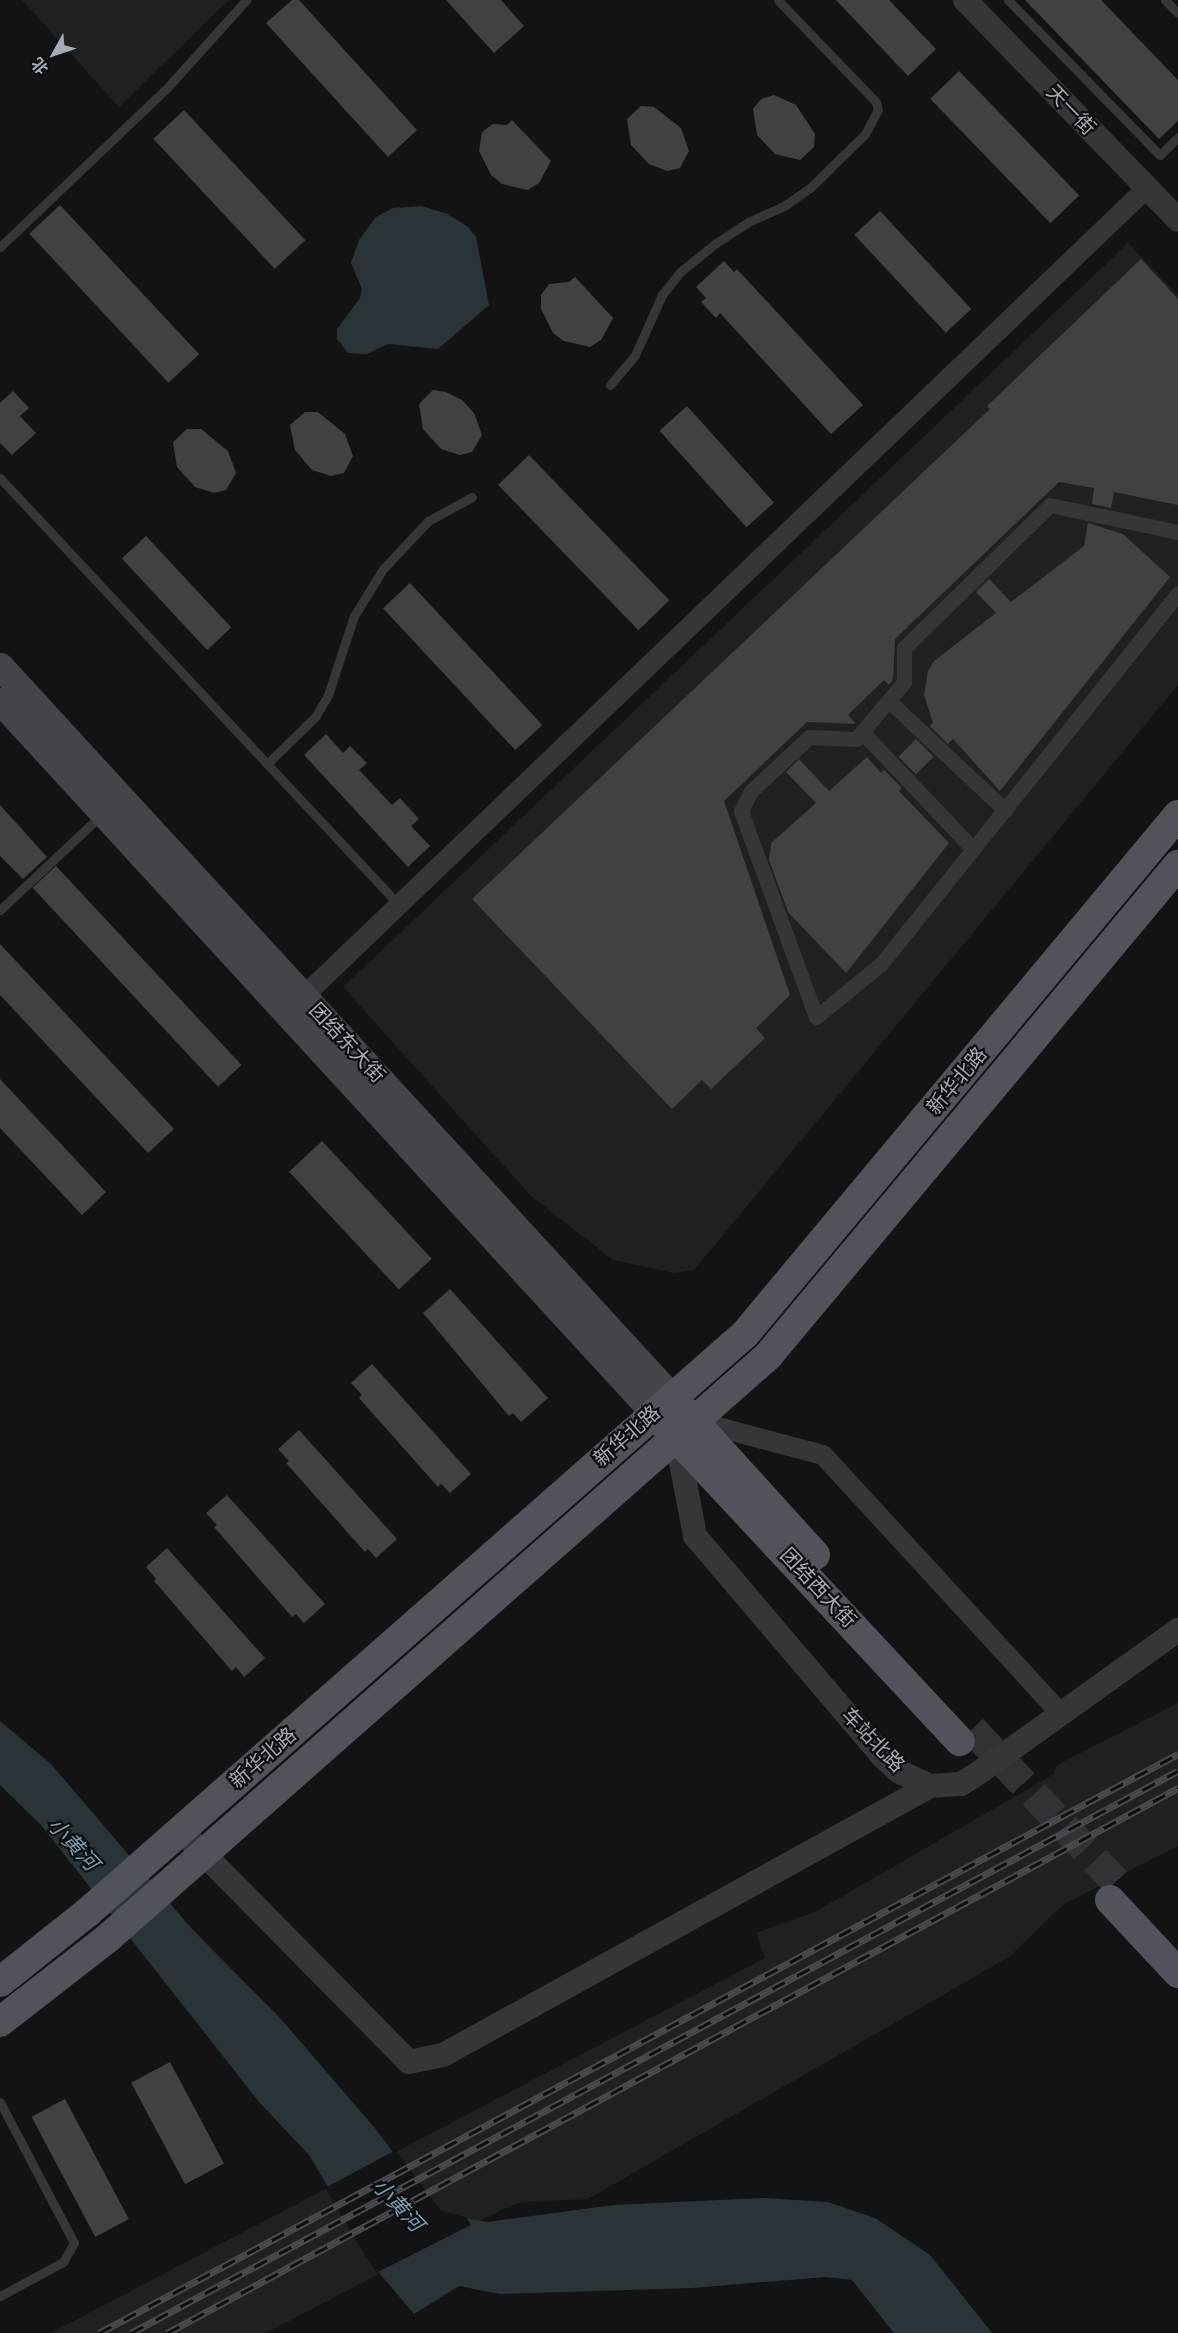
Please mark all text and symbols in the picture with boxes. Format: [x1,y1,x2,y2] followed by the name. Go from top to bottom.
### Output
[24,24,84,84] north arrow
[27,54,52,78] text: 北
[1042,80,1100,140] street label: 天一街
[304,998,390,1088] street label: 团结东大街
[922,1043,992,1119] street label: 新华北路
[589,1401,665,1471] street label: 新华北路
[775,1543,861,1633] street label: 团结西大街
[837,1703,909,1777] street label: 车站北路
[225,1723,301,1793] street label: 新华北路
[42,1812,104,1876] water label: 小黄河
[367,2173,429,2237] water label: 小黄河

